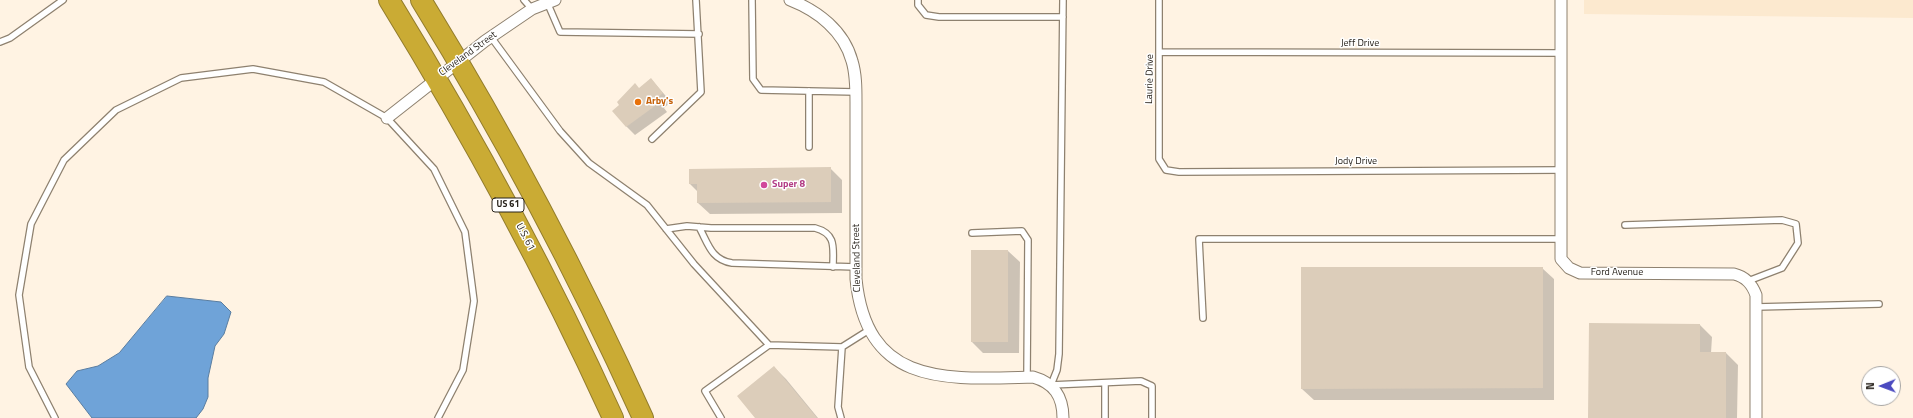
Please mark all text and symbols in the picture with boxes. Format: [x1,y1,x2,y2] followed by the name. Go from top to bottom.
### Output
[437,29,499,79] street label: Cleveland Street
[1341,38,1379,50] street label: Jeff Drive
[1144,54,1156,104] street label: Laurie Drive
[646,96,673,108] place label: Arby's
[633,97,643,107] marker: Arby's
[1335,156,1377,168] street label: Jody Drive
[772,179,805,191] place label: Super 8
[759,180,769,190] marker: Super 8
[492,198,524,212] road number: US 61
[513,221,537,253] street label: U.S. 61
[850,224,864,292] street label: Cleveland Street
[1591,267,1643,279] street label: Ford Avenue
[1861,366,1901,406] north arrow
[1862,382,1878,390] text: N

